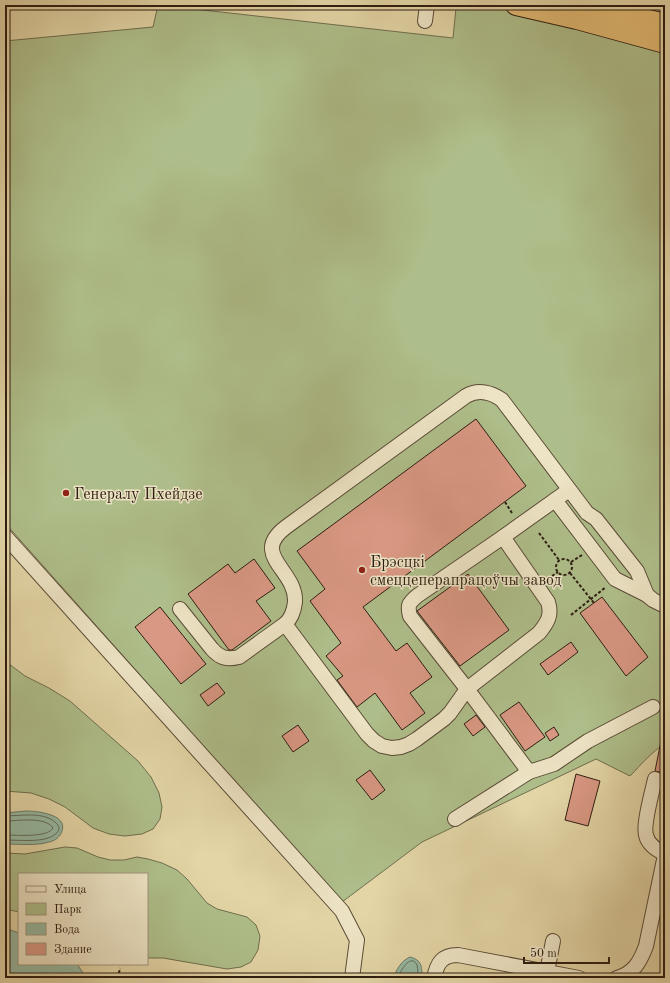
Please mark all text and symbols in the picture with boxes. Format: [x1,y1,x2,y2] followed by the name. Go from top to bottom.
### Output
[74,487,203,503] place label: Генералу Пхейдзе
[61,488,71,498] marker: Генералу Пхейдзе
[370,555,562,589] place label: Брэсцкі смеццеперапрацоўчы завод
[357,565,367,575] marker: Брэсцкі смеццеперапрацоўчы завод
[18,873,148,965] legend
[54,884,87,896] text: Улица
[54,904,82,916] text: Парк
[54,924,80,936] text: Вода
[524,939,609,965] scale bar
[54,944,92,956] text: Здание
[530,947,557,960] text: 50 m

